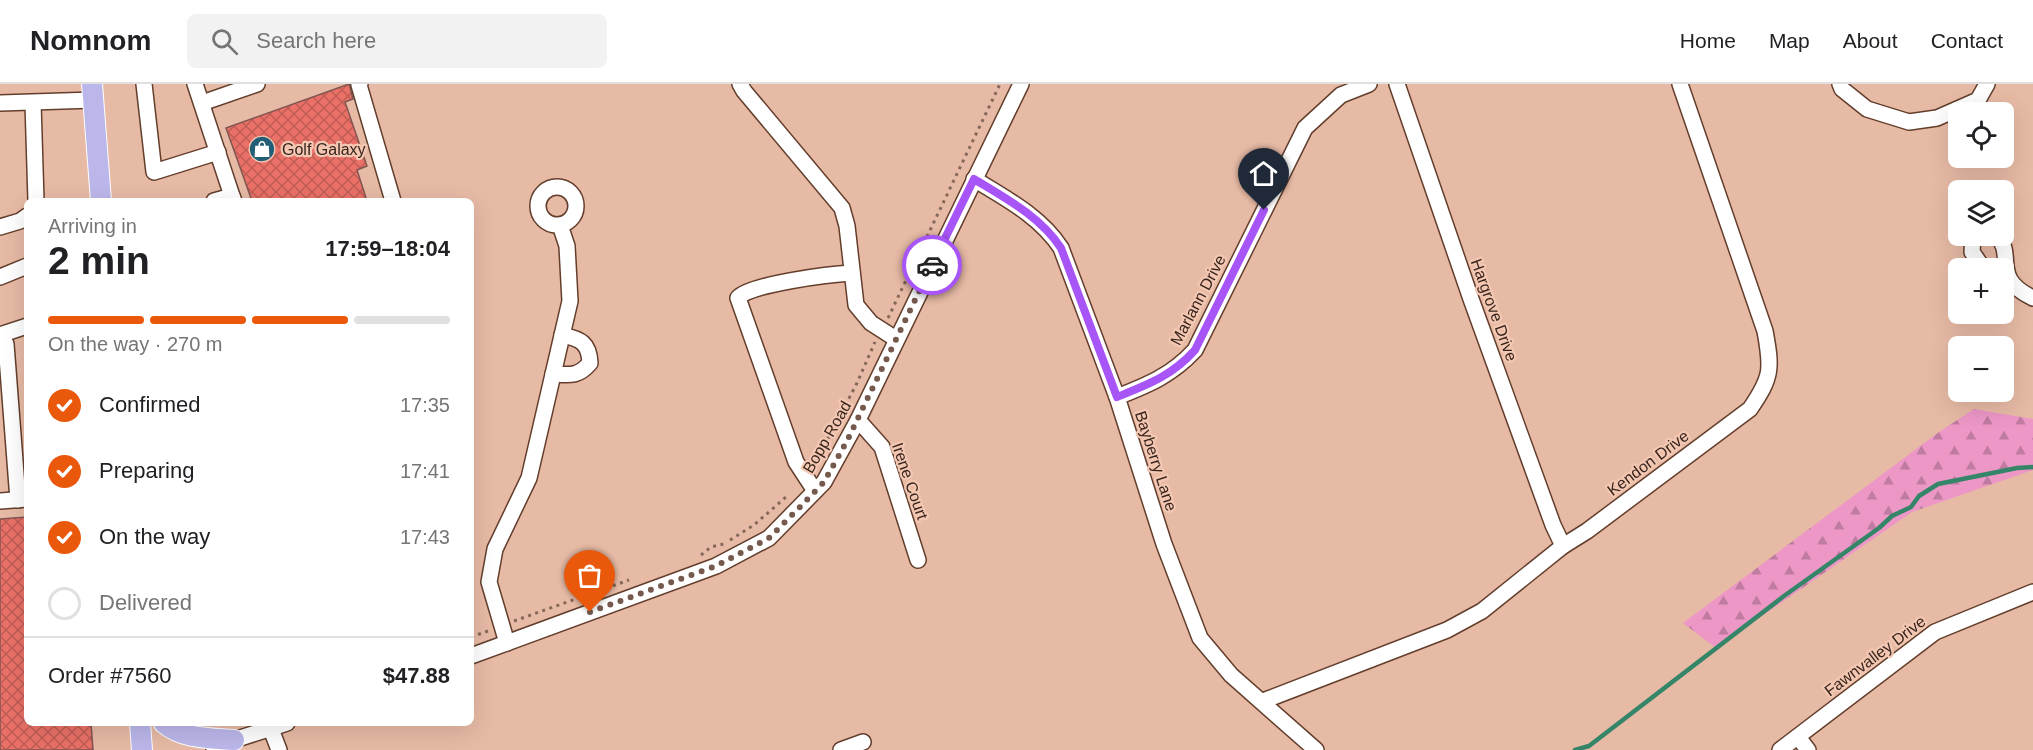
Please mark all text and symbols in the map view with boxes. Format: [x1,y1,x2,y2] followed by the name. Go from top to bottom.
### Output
[187,14,607,68] search box
[30,25,151,56] text: Nomnom
[208,25,241,58] icon: search
[256,28,376,53] text: Search here
[1680,29,1736,52] text: Home
[1769,29,1810,52] text: Map
[1843,29,1898,52] text: About
[1931,29,2003,52] text: Contact
[1948,102,2014,402] map controls
[1948,102,2014,168] button: locate
[247,134,277,164] shop icon: Golf Galaxy
[282,141,366,158] place label: Golf Galaxy
[1238,148,1289,210] pin
[1247,157,1280,190] icon: home
[1948,180,2014,246] button: layers
[48,215,137,237] text: Arriving in
[902,235,962,295] courier
[325,236,450,261] text: 17:59–18:04
[48,239,150,282] text: 2 min
[916,249,949,282] icon: car
[1167,252,1229,348] street label: Marlann Drive
[1468,257,1520,364] street label: Hargrove Drive
[1948,258,2014,324] button: +
[48,333,223,355] text: On the way · 270 m
[1948,336,2014,402] button: −
[48,389,81,422] icon: check
[99,392,200,417] text: Confirmed
[400,394,450,416] text: 17:35
[800,398,854,476] street label: Bopp Road
[1132,409,1180,513] street label: Bayberry Lane
[1604,427,1692,499] street label: Kendon Drive
[889,440,931,522] street label: Irene Court
[48,455,81,488] icon: check
[99,458,194,483] text: Preparing
[400,460,450,482] text: 17:41
[48,521,81,554] icon: check
[99,524,210,549] text: On the way
[400,526,450,548] text: 17:43
[564,550,615,612] pin
[573,559,606,592] icon: bag
[99,590,192,615] text: Delivered
[1821,612,1929,699] street label: Fawnvalley Drive
[48,663,172,688] text: Order #7560
[383,663,450,688] text: $47.88

